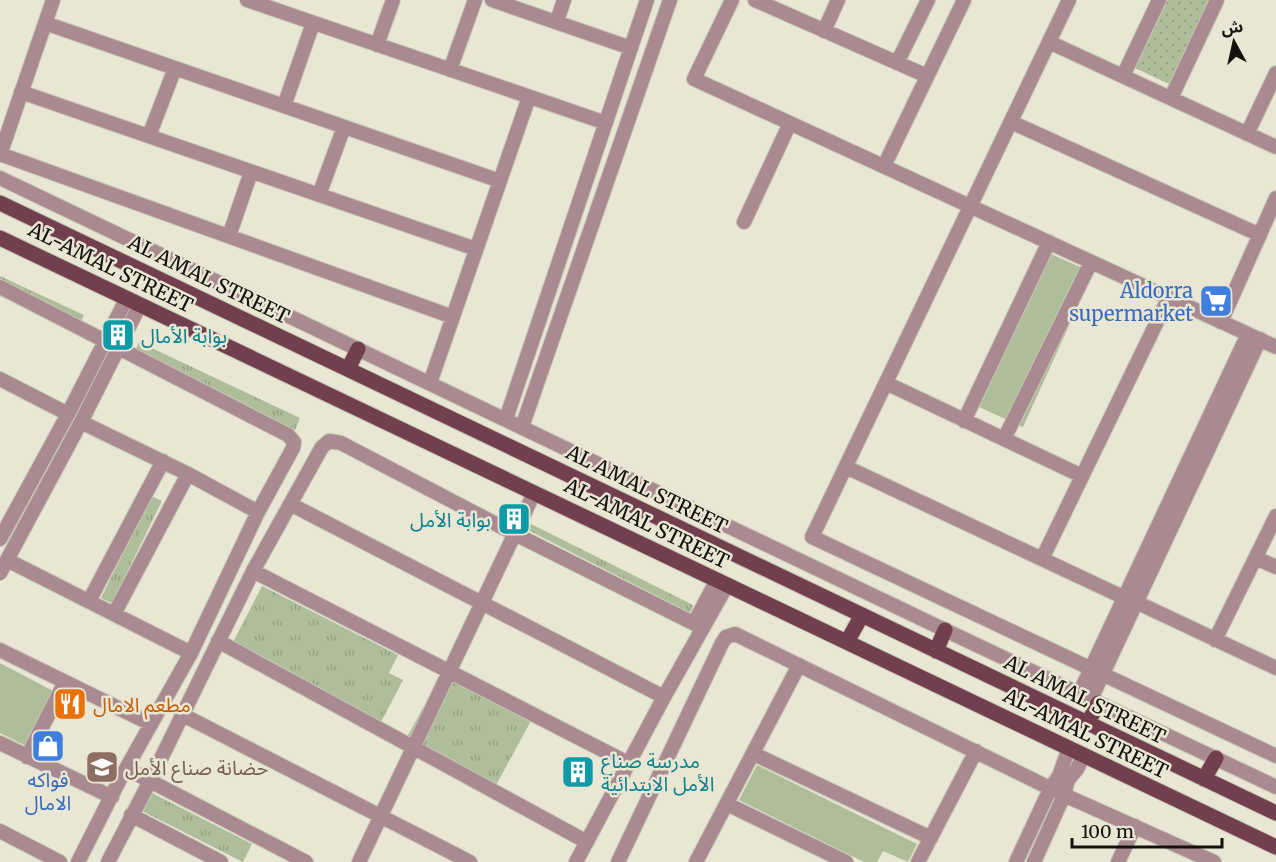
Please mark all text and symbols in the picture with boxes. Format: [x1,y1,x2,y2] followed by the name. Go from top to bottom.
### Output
[1204,12,1264,72] north arrow
[1220,16,1244,39] text: ش
[24,216,197,318] street label: AL-AMAL STREET
[123,229,294,329] street label: AL AMAL STREET
[1069,278,1193,326] place label: Aldorra supermarket
[1198,283,1234,319] supermarket icon: Aldorra supermarket
[100,317,136,353] building icon: بوابة الأمال
[141,323,227,348] place label: بوابة الأمال
[561,439,732,539] street label: AL AMAL STREET
[560,472,733,574] street label: AL-AMAL STREET
[496,501,532,537] building icon: بوابة الأمل
[410,507,491,532] place label: بوابة الأمل
[999,649,1170,749] street label: AL AMAL STREET
[999,682,1172,784] street label: AL-AMAL STREET
[52,686,88,722] restaurant icon: مطعم الامال
[93,692,191,720] place label: مطعم الامال
[30,728,66,764] shop icon: فواكه الامال
[601,748,714,796] place label: مدرسة صناع الأمل الابتدائية
[84,749,120,785] school or university icon: حضانة صناع الأمل
[560,754,596,790] building icon: مدرسة صناع الأمل الابتدائية
[125,755,269,783] place label: حضانة صناع الأمل
[25,767,71,815] place label: فواكه الامال
[1072,811,1222,849] scale bar
[1081,820,1134,843] text: 100 m

